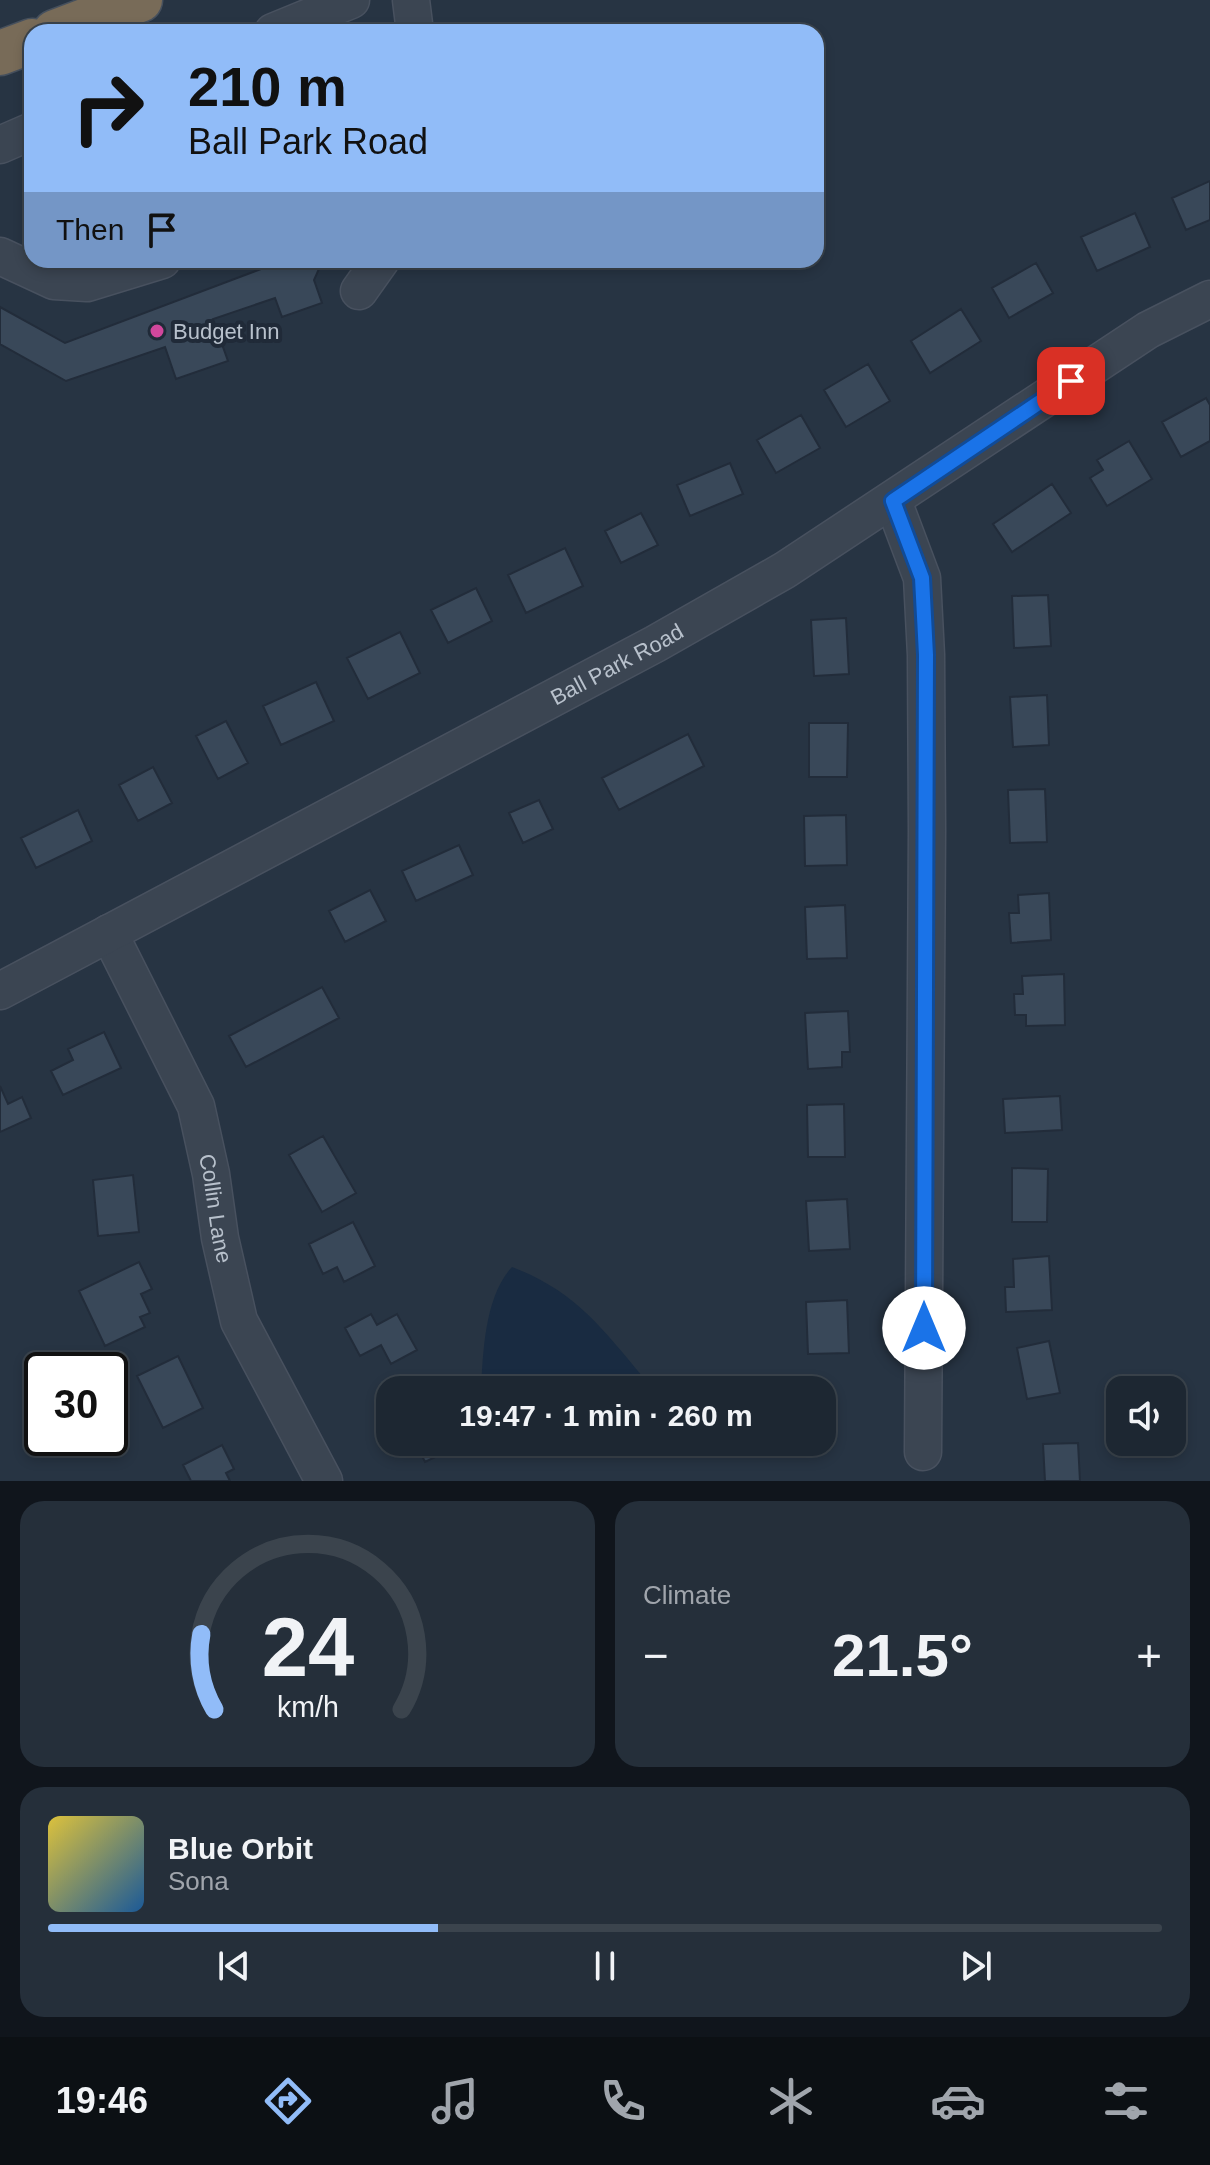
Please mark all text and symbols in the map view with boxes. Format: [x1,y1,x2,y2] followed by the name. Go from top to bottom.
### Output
[188,55,347,118] text: 210 m
[56,56,160,160] icon: right
[188,121,428,162] text: Ball Park Road
[140,208,184,252] icon: arrive
[56,213,124,246] text: Then
[173,319,279,344] place label: Budget Inn
[148,322,166,340] marker: Budget Inn
[1037,347,1105,415] pin
[1049,359,1093,403] icon: arrive
[546,618,687,710] street label: Ball Park Road
[194,1151,238,1265] street label: Collin Lane
[882,1286,966,1370] position arrow
[24,1352,128,1456] speed limit sign: 30
[1106,1376,1186,1456] map controls
[1106,1376,1186,1456] button: sound
[459,1399,753,1432] text: 19:47 · 1 min · 260 m
[643,1580,731,1610] text: Climate
[261,1601,354,1694] text: 24
[832,1622,973,1689] text: 21.5°
[643,1631,669,1680] text: −
[1136,1631,1162,1680] text: +
[277,1691,338,1723] text: km/h
[168,1832,313,1865] text: Blue Orbit
[168,1866,229,1896] text: Sona
[212,1944,256,1988] icon: previous
[583,1944,627,1988] icon: pause
[954,1944,998,1988] icon: next
[260,2073,316,2129] icon: directions
[427,2073,483,2129] icon: music
[595,2073,651,2129] icon: phone
[763,2073,819,2129] icon: climate
[930,2073,986,2129] icon: car
[1098,2073,1154,2129] icon: filters
[56,2080,148,2121] text: 19:46

